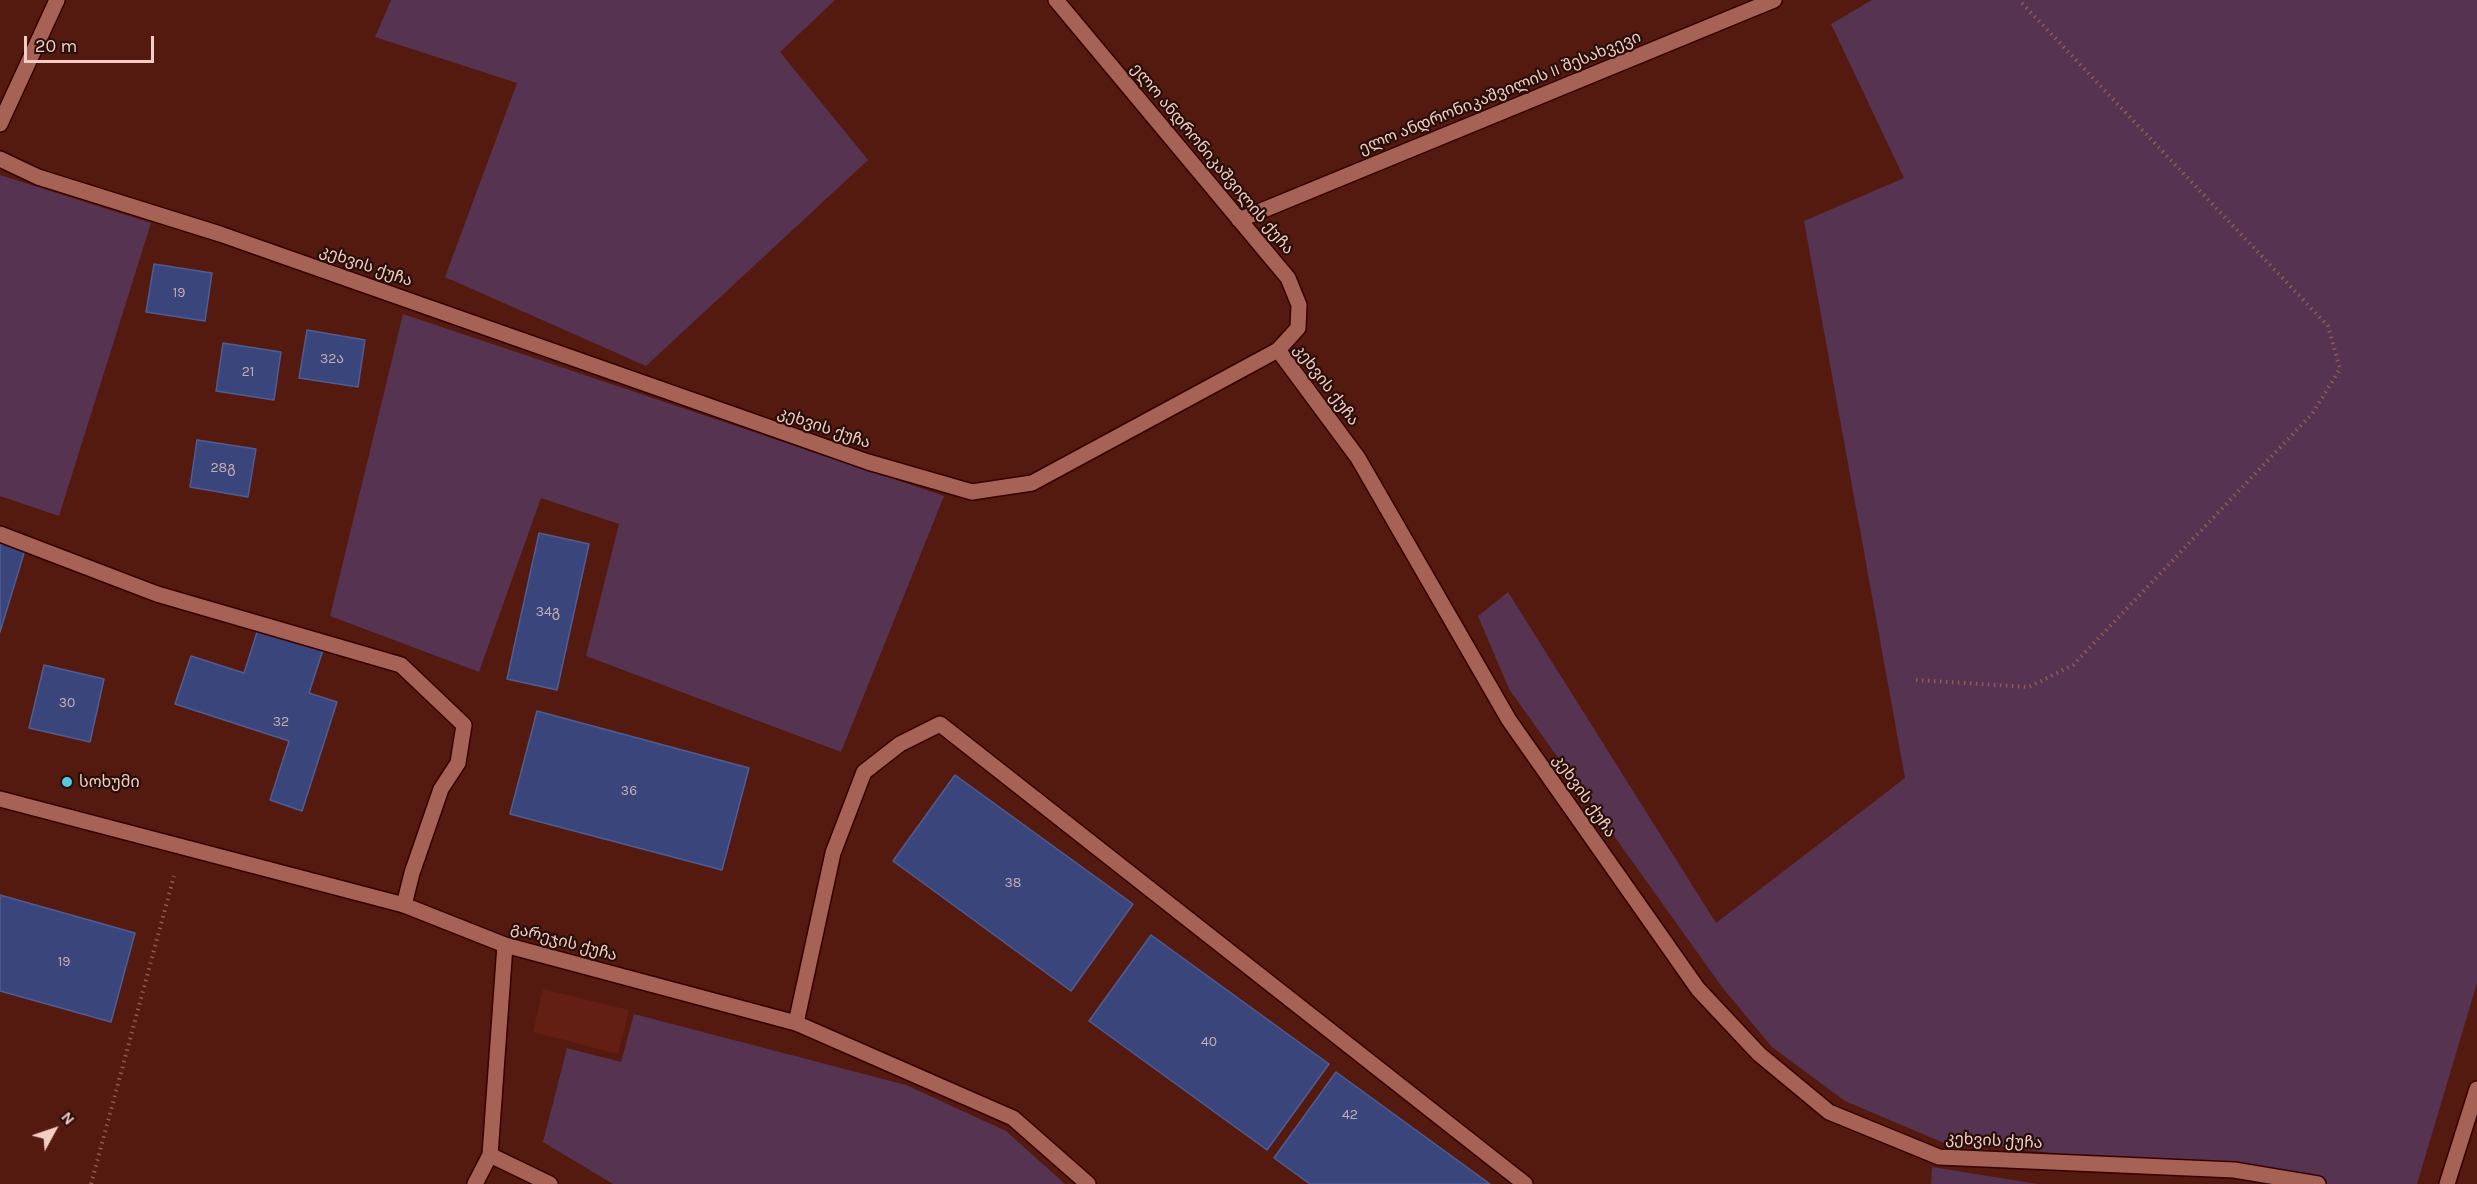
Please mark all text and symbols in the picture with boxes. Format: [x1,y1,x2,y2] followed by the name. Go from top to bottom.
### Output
[27,24,158,62] scale bar
[1356,27,1644,159] street label: ელო ანდრონიკაშვილის II შესახვევი
[35,35,77,57] text: 20 m
[1126,60,1298,258] street label: ელო ანდრონიკაშვილის ქუჩა
[317,241,415,291] street label: კეხვის ქუჩა
[173,285,185,301] house number: 19
[1289,340,1363,430] street label: კეხვის ქუჩა
[320,351,344,367] house number: 32ა
[242,364,254,380] house number: 21
[775,403,873,453] street label: კეხვის ქუჩა
[210,460,236,476] house number: 28გ
[536,604,560,620] house number: 34გ
[59,695,75,711] house number: 30
[273,714,289,730] house number: 32
[1548,751,1620,841] street label: კეხვის ქუჩა
[79,772,140,792] place label: სოხუმი
[60,775,74,789] marker: სოხუმი
[621,783,637,799] house number: 36
[1005,875,1021,891] house number: 38
[509,919,619,965] street label: გარეჯის ქუჩა
[58,954,70,970] house number: 19
[1201,1034,1217,1050] house number: 40
[24,1100,84,1160] north arrow
[1342,1107,1358,1123] house number: 42
[57,1108,79,1129] text: N
[1945,1129,2043,1153] street label: კეხვის ქუჩა

